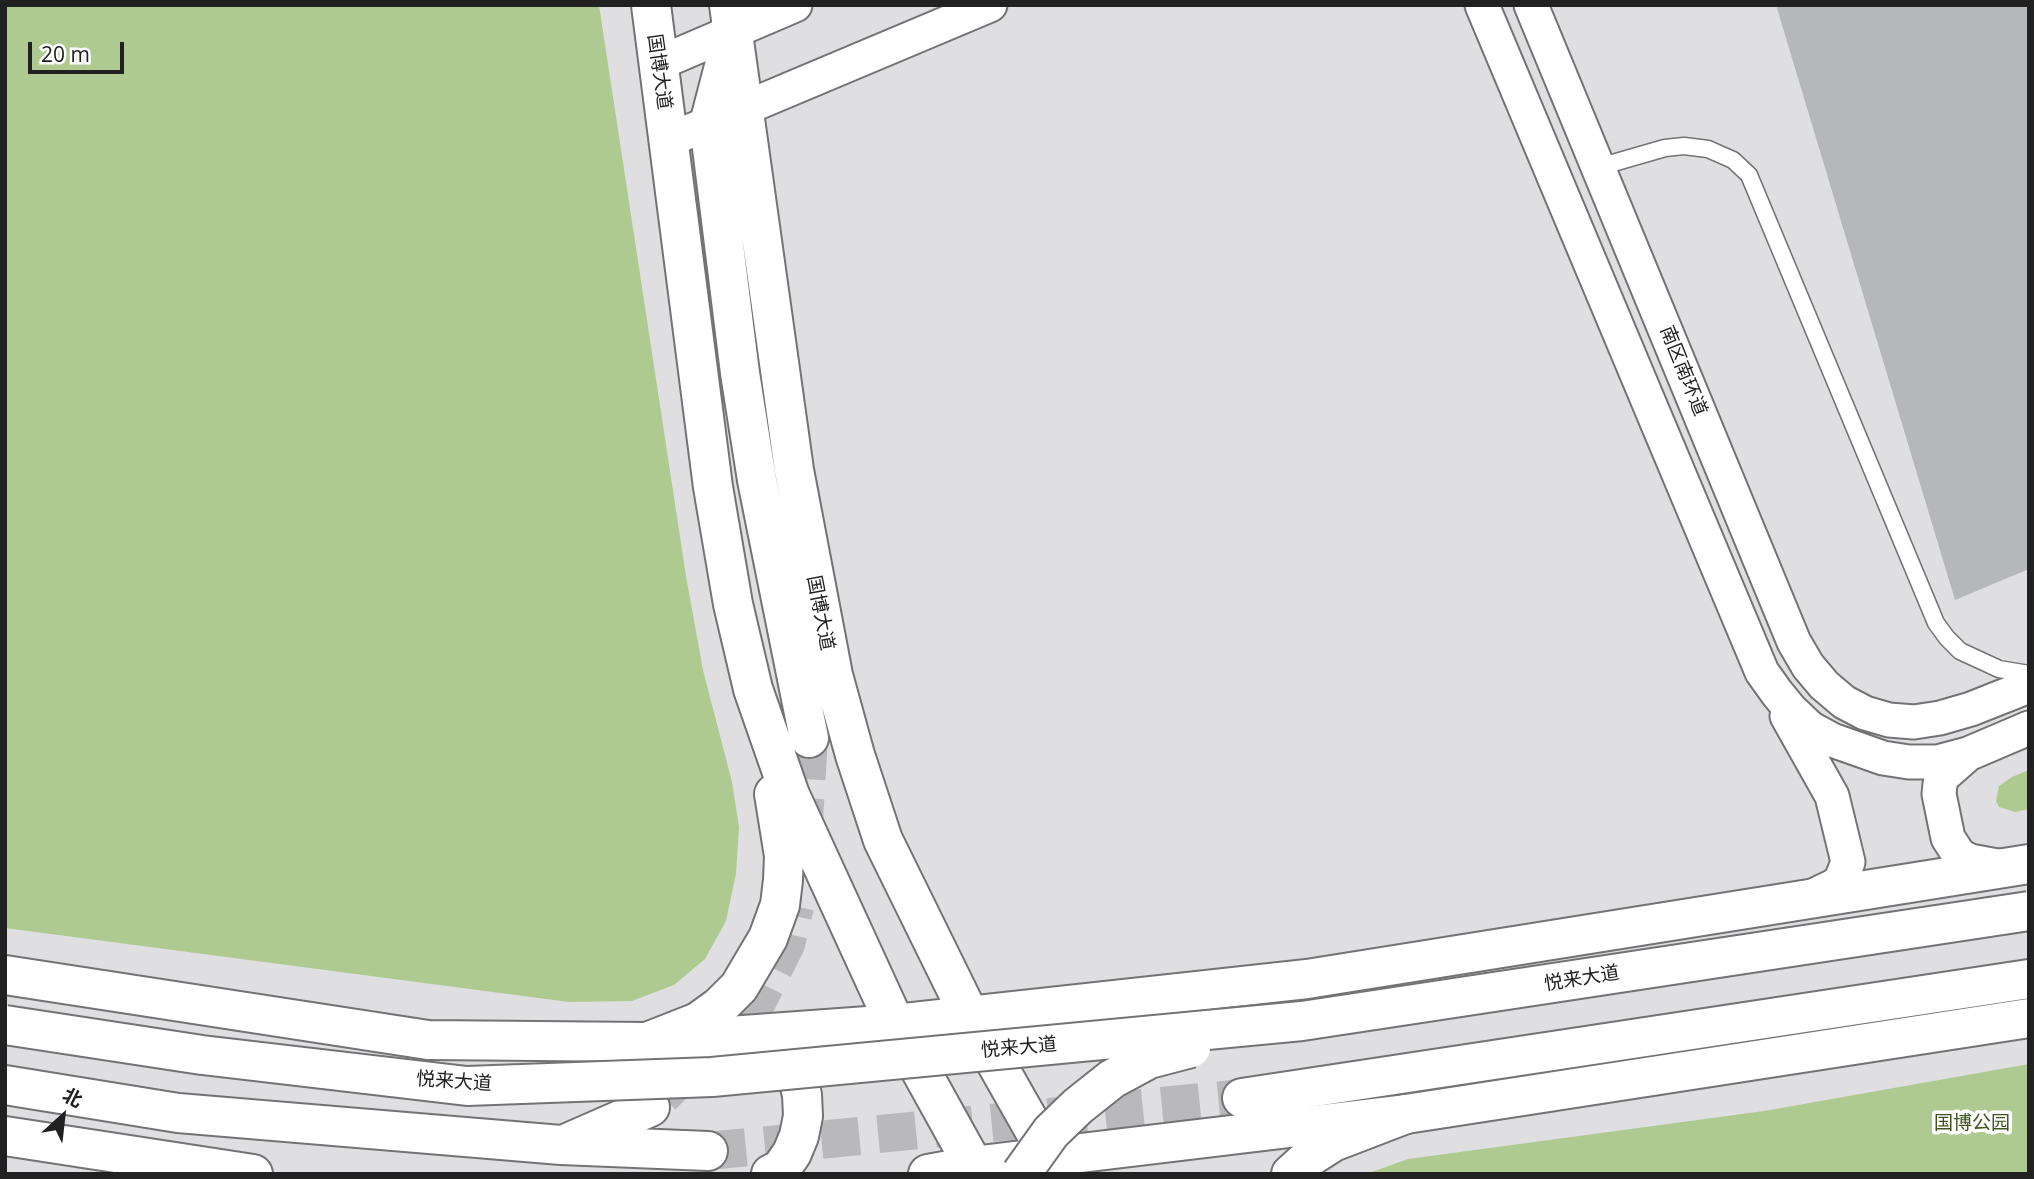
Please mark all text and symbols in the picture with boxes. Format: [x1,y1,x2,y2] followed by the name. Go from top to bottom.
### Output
[32,28,128,72] scale bar
[642,33,676,111] street label: 国博大道
[41,40,90,68] text: 20 m
[1655,323,1711,419] street label: 南区南环道
[802,574,838,652] street label: 国博大道
[1543,962,1621,996] street label: 悦来大道
[980,1033,1058,1063] street label: 悦来大道
[415,1068,493,1096] street label: 悦来大道
[28,1081,98,1151] north arrow
[58,1081,87,1113] text: 北
[1934,1113,2010,1135] park label: 国博公园

